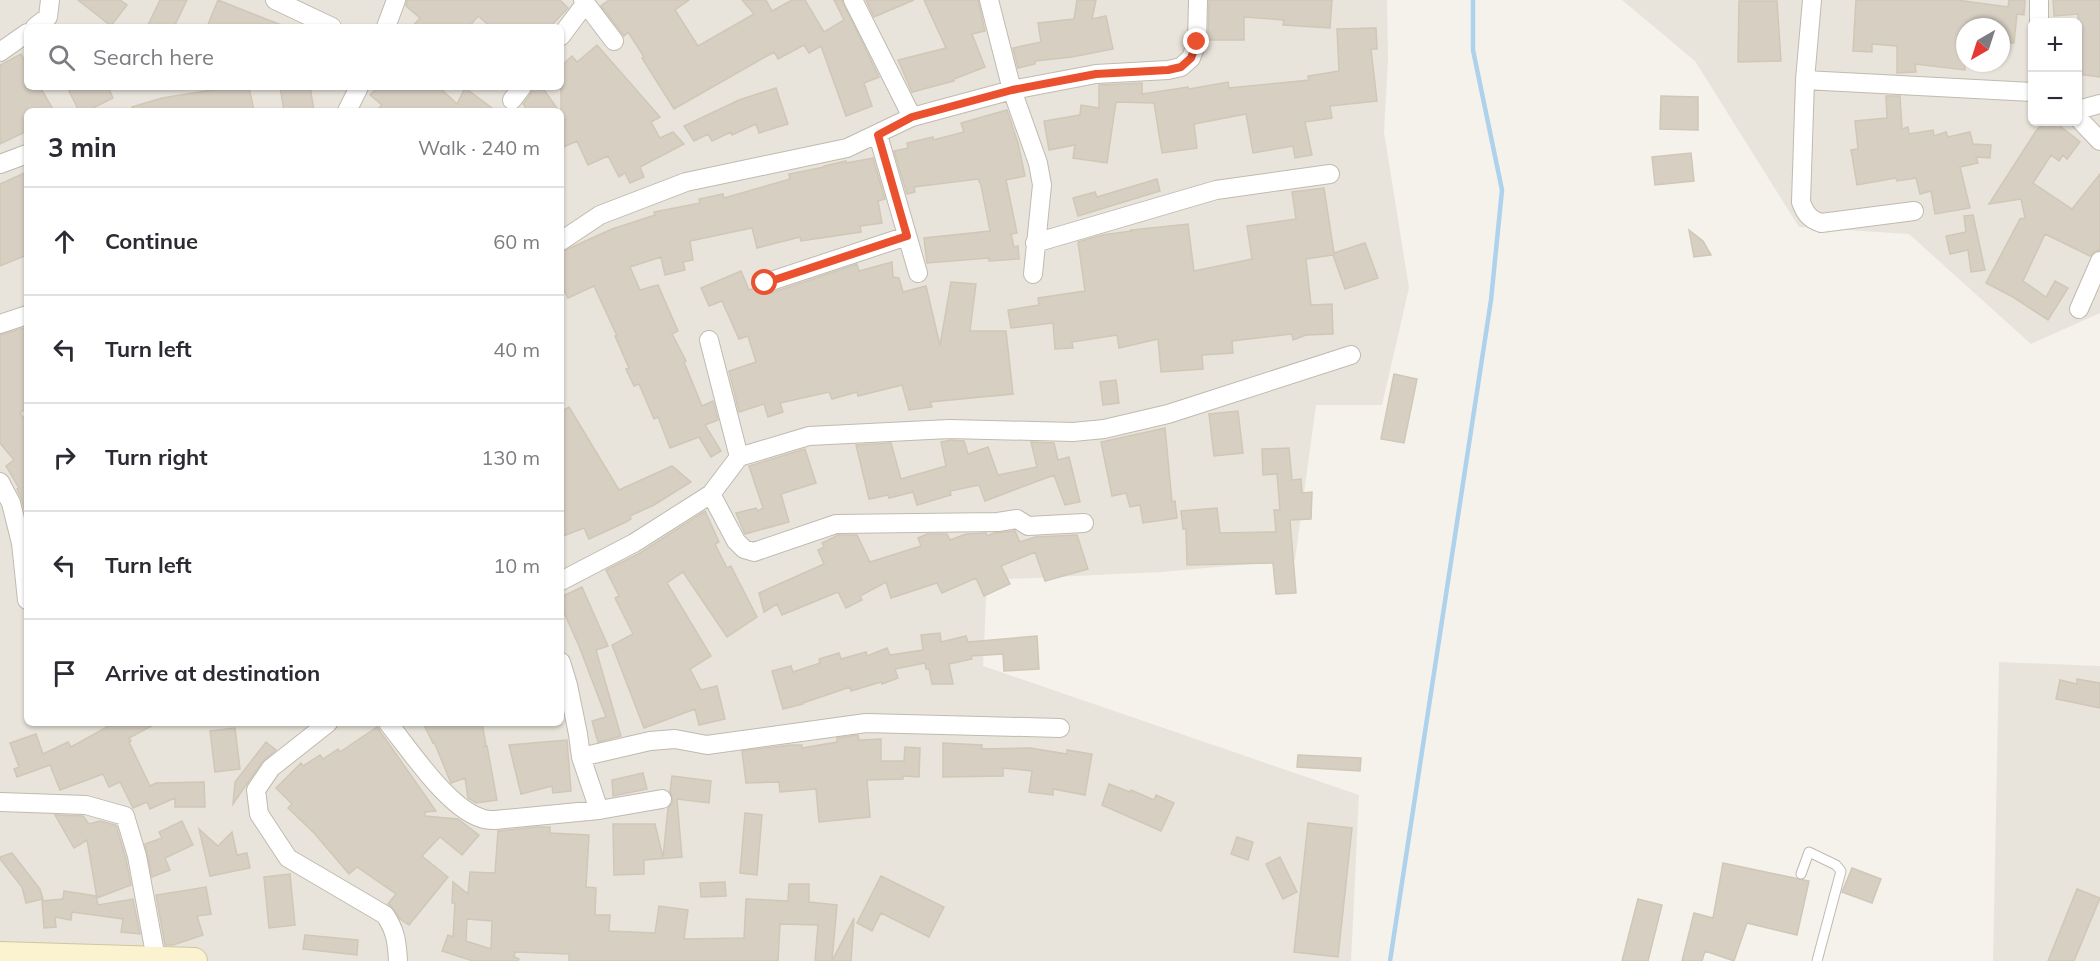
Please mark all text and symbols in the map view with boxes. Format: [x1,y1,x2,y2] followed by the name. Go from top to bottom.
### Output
[1956,18,2010,72] north arrow
[2028,18,2082,126] map controls
[2028,18,2082,72] button: +
[24,24,564,90] search box
[1183,28,1209,54] route end
[45,41,78,74] icon: search
[93,43,214,71] text: Search here
[2028,72,2082,126] button: −
[48,131,117,164] text: 3 min
[418,135,540,160] text: Walk · 240 m
[48,225,81,258] icon: ahead
[105,227,198,255] text: Continue
[493,229,540,254] text: 60 m
[751,269,777,295] route start
[48,333,81,366] icon: left
[105,335,192,363] text: Turn left
[493,337,540,362] text: 40 m
[48,441,81,474] icon: right
[105,443,208,471] text: Turn right
[481,445,540,470] text: 130 m
[48,549,81,582] icon: left
[105,551,192,579] text: Turn left
[493,553,540,578] text: 10 m
[48,657,81,690] icon: arrive
[105,659,320,687] text: Arrive at destination

